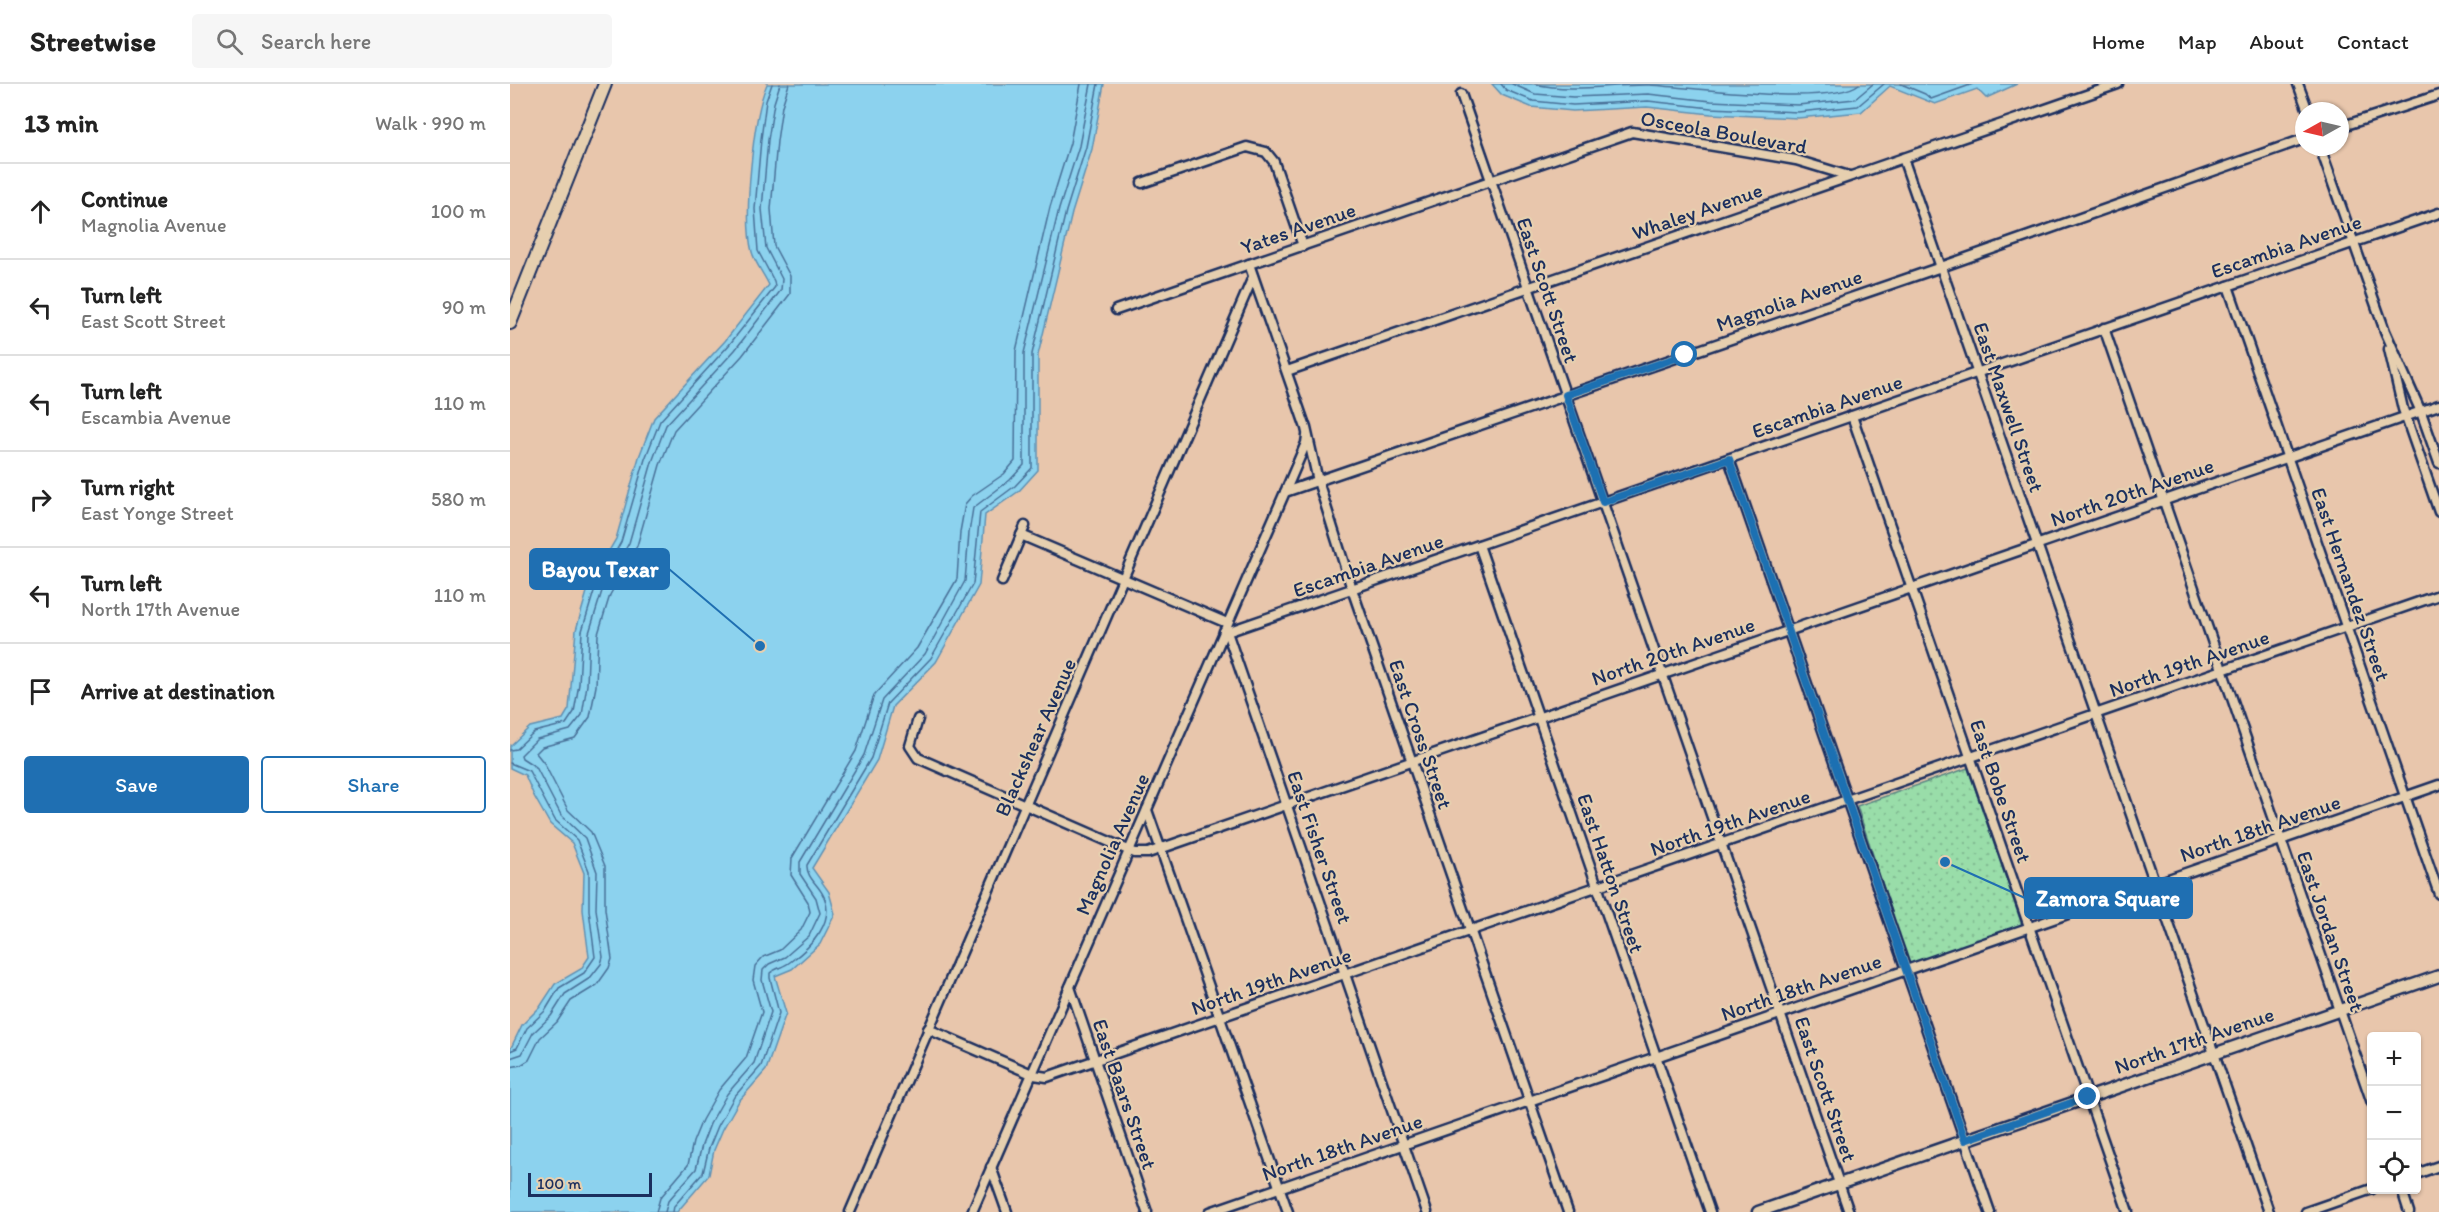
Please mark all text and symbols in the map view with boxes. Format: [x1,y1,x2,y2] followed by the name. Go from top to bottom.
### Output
[192,14,612,68] search box
[30,24,156,58] text: Streetwise
[213,25,246,58] icon: search
[261,28,371,55] text: Search here
[2092,29,2145,54] text: Home
[2178,29,2217,54] text: Map
[2250,29,2304,54] text: About
[2337,29,2409,54] text: Contact
[2295,102,2349,156] north arrow
[1639,105,1810,159] street label: Osceola Boulevard
[24,107,98,139] text: 13 min
[375,111,486,135] text: Walk · 990 m
[1628,177,1766,245] street label: Whaley Avenue
[81,186,168,213] text: Continue
[24,195,57,228] icon: ahead
[1237,197,1359,259] street label: Yates Avenue
[431,199,486,223] text: 100 m
[2207,209,2365,283] street label: Escambia Avenue
[81,213,226,237] text: Magnolia Avenue
[1511,214,1585,366] street label: East Scott Street
[1713,263,1865,337] street label: Magnolia Avenue
[81,282,162,309] text: Turn left
[24,291,57,324] icon: left
[442,295,486,319] text: 90 m
[81,309,226,333] text: East Scott Street
[1968,319,2050,495] street label: East Maxwell Street
[1671,341,1697,367] route start
[1748,369,1906,443] street label: Escambia Avenue
[81,378,162,405] text: Turn left
[24,387,57,420] icon: left
[434,391,486,415] text: 110 m
[81,405,231,429] text: Escambia Avenue
[2047,452,2217,532] street label: North 20th Avenue
[81,474,175,501] text: Turn right
[24,483,57,516] icon: right
[2306,484,2396,684] street label: East Hernandez Street
[431,487,486,511] text: 580 m
[81,501,234,525] text: East Yonge Street
[1289,528,1447,602] street label: Escambia Avenue
[530,549,669,589] callout: Bayou Texar
[542,556,660,583] text: Bayou Texar
[81,570,162,597] text: Turn left
[24,579,57,612] icon: left
[434,583,486,607] text: 110 m
[81,597,240,621] text: North 17th Avenue
[1588,611,1758,691] street label: North 20th Avenue
[2106,624,2272,702] street label: North 19th Avenue
[989,654,1081,820] street label: Blackshear Avenue
[1384,656,1458,812] street label: East Cross Street
[24,675,57,708] icon: arrive
[81,678,275,705] text: Arrive at destination
[1965,716,2037,866] street label: East Bobe Street
[24,756,249,813] button: Save
[261,756,486,813] button: Share
[1282,767,1358,927] street label: East Fisher Street
[1070,769,1154,919] street label: Magnolia Avenue
[1647,783,1813,861] street label: North 19th Avenue
[2176,789,2344,867] street label: North 18th Avenue
[1572,790,1650,956] street label: East Hatton Street
[2292,847,2370,1015] street label: East Jordan Street
[2025,878,2192,918] callout: Zamora Square
[2036,885,2181,912] text: Zamora Square
[1188,942,1354,1020] street label: North 19th Avenue
[1717,948,1885,1026] street label: North 18th Avenue
[2111,1001,2277,1079] street label: North 17th Avenue
[1789,1013,1863,1165] street label: East Scott Street
[1088,1015,1162,1173] street label: East Baars Street
[2367,1032,2421,1194] map controls
[2367,1032,2421,1086] button: +
[2074,1083,2100,1109] route end
[2367,1086,2421,1140] button: −
[1258,1108,1426,1186] street label: North 18th Avenue
[2367,1140,2421,1194] button: locate
[528,1170,652,1198] scale bar
[537,1174,581,1193] text: 100 m

